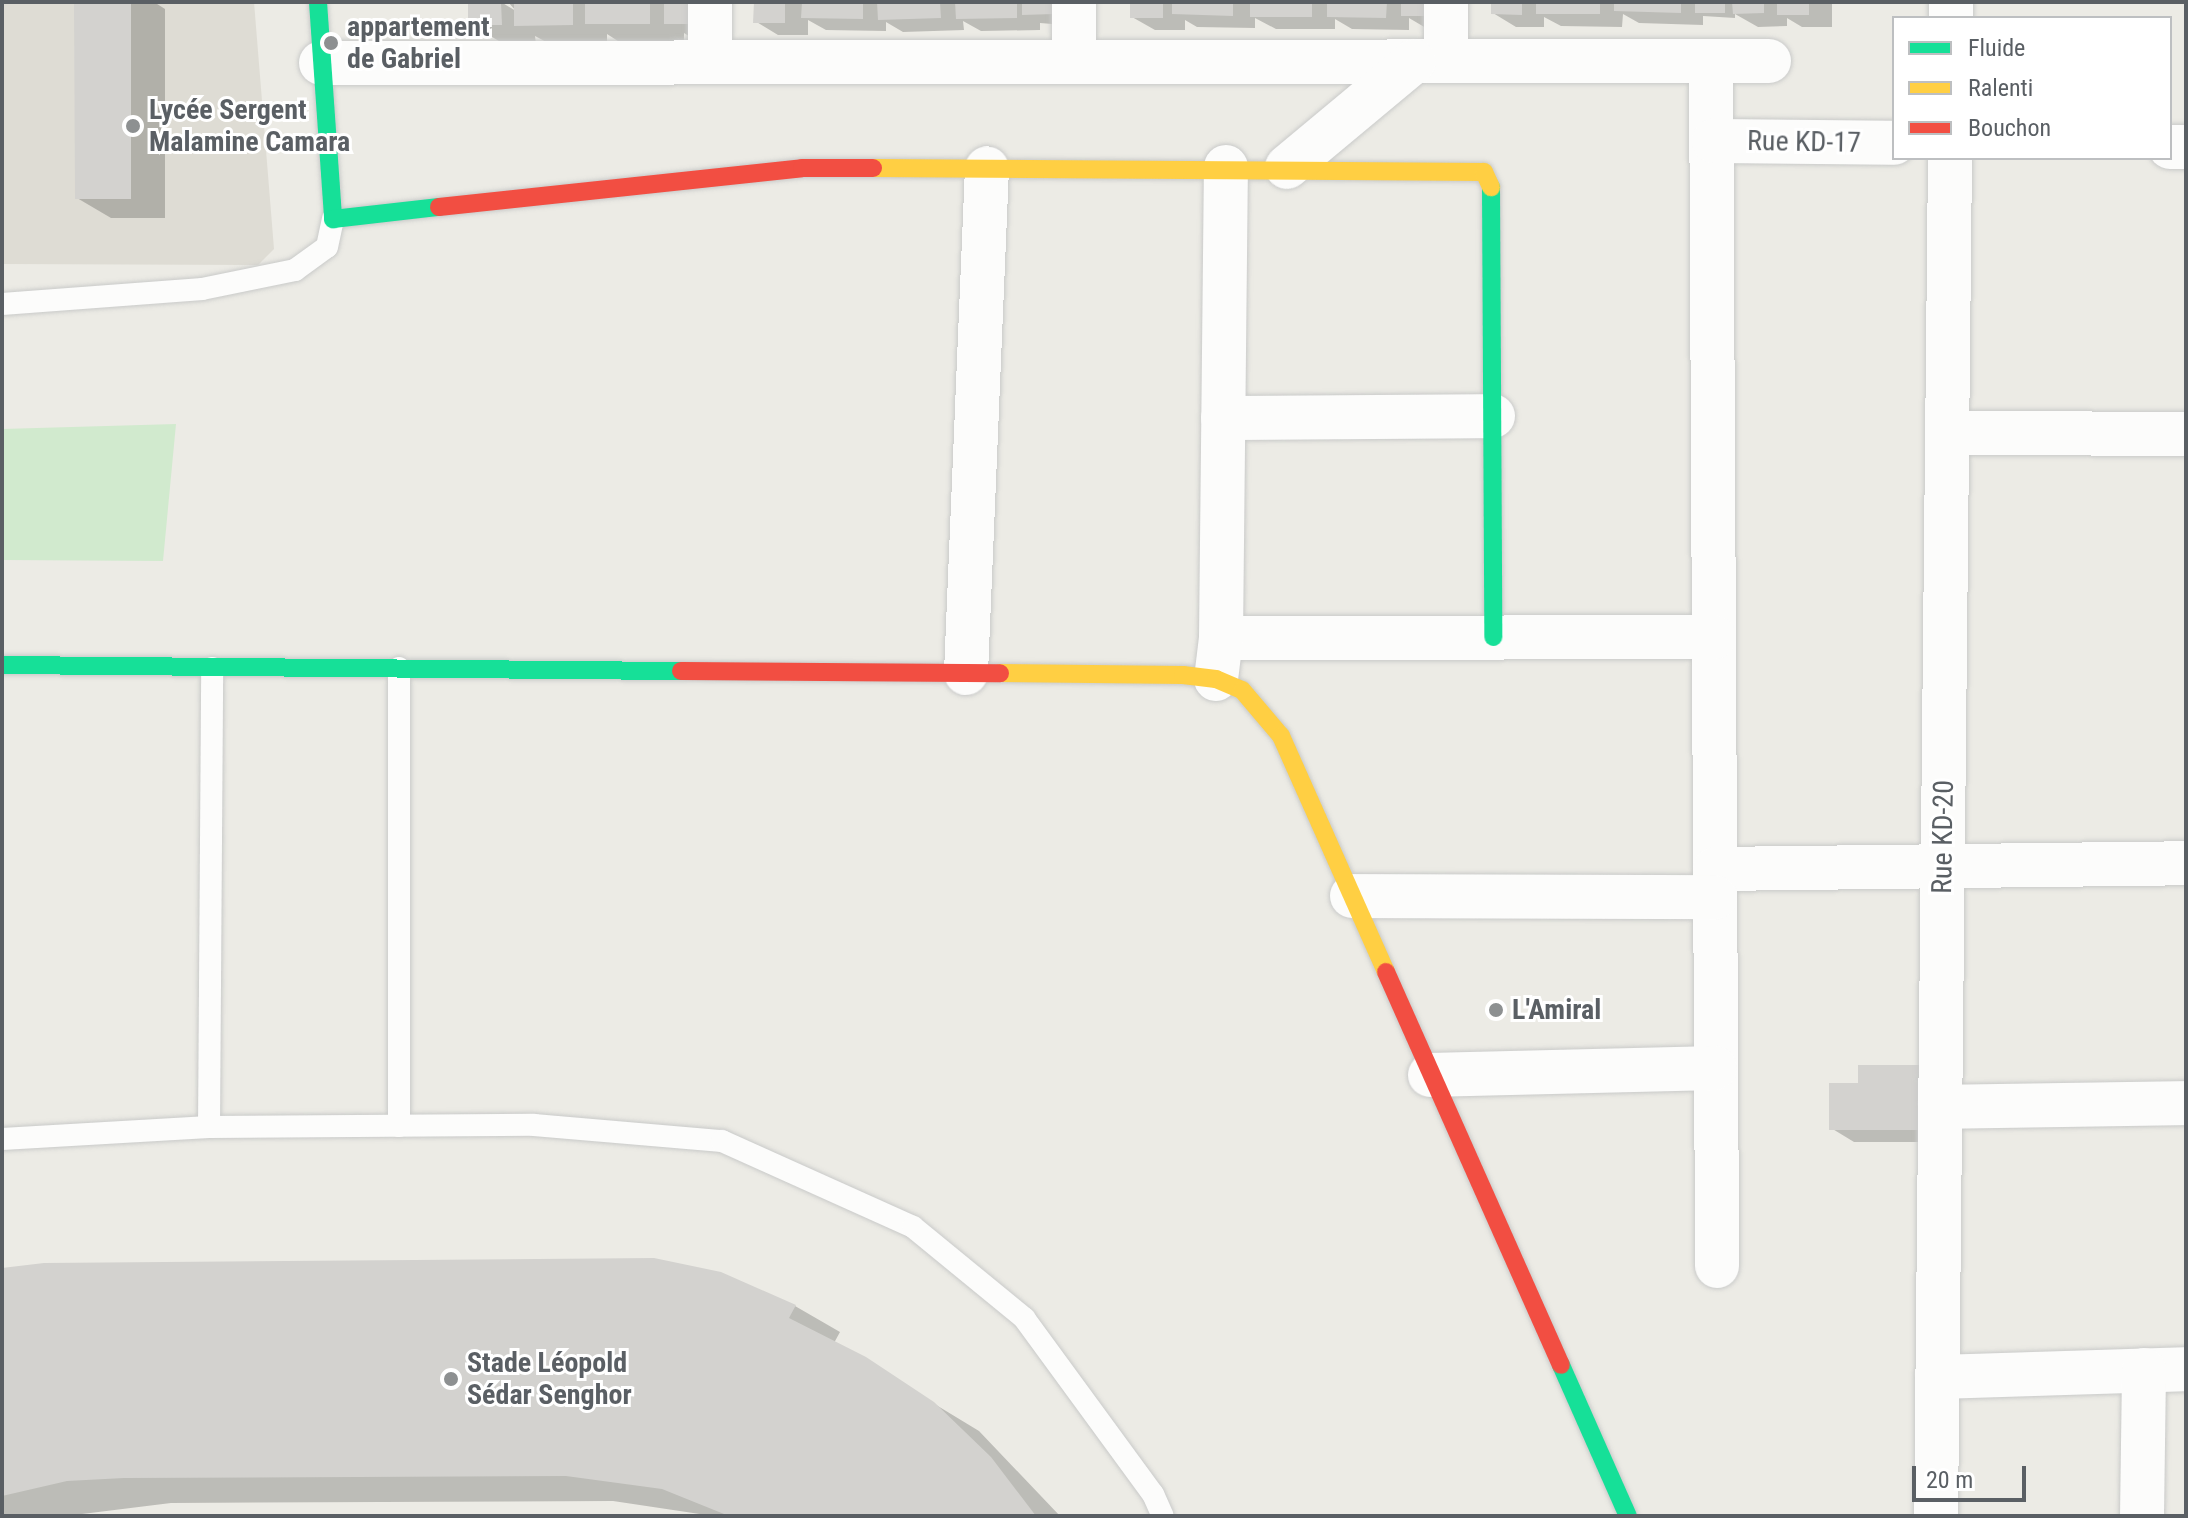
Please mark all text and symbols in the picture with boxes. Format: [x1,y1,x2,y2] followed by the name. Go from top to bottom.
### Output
[347,10,490,76] place label: appartement de Gabriel
[1892,16,2172,160] legend
[322,34,340,52] marker: appartement de Gabriel
[1968,34,2025,62] text: Fluide
[1968,74,2033,102] text: Ralenti
[149,93,350,159] place label: Lycée Sergent Malamine Camara
[1968,114,2051,142] text: Bouchon
[124,117,142,135] marker: Lycée Sergent Malamine Camara
[1747,124,1861,160] street label: Rue KD-17
[1925,780,1961,894] street label: Rue KD-20
[1512,993,1601,1027] place label: L'Amiral
[1487,1001,1505,1019] marker: L'Amiral
[467,1346,632,1412] place label: Stade Léopold Sédar Senghor
[442,1370,460,1388] marker: Stade Léopold Sédar Senghor
[1916,1450,2030,1500] scale bar
[1926,1466,1973,1494] text: 20 m

